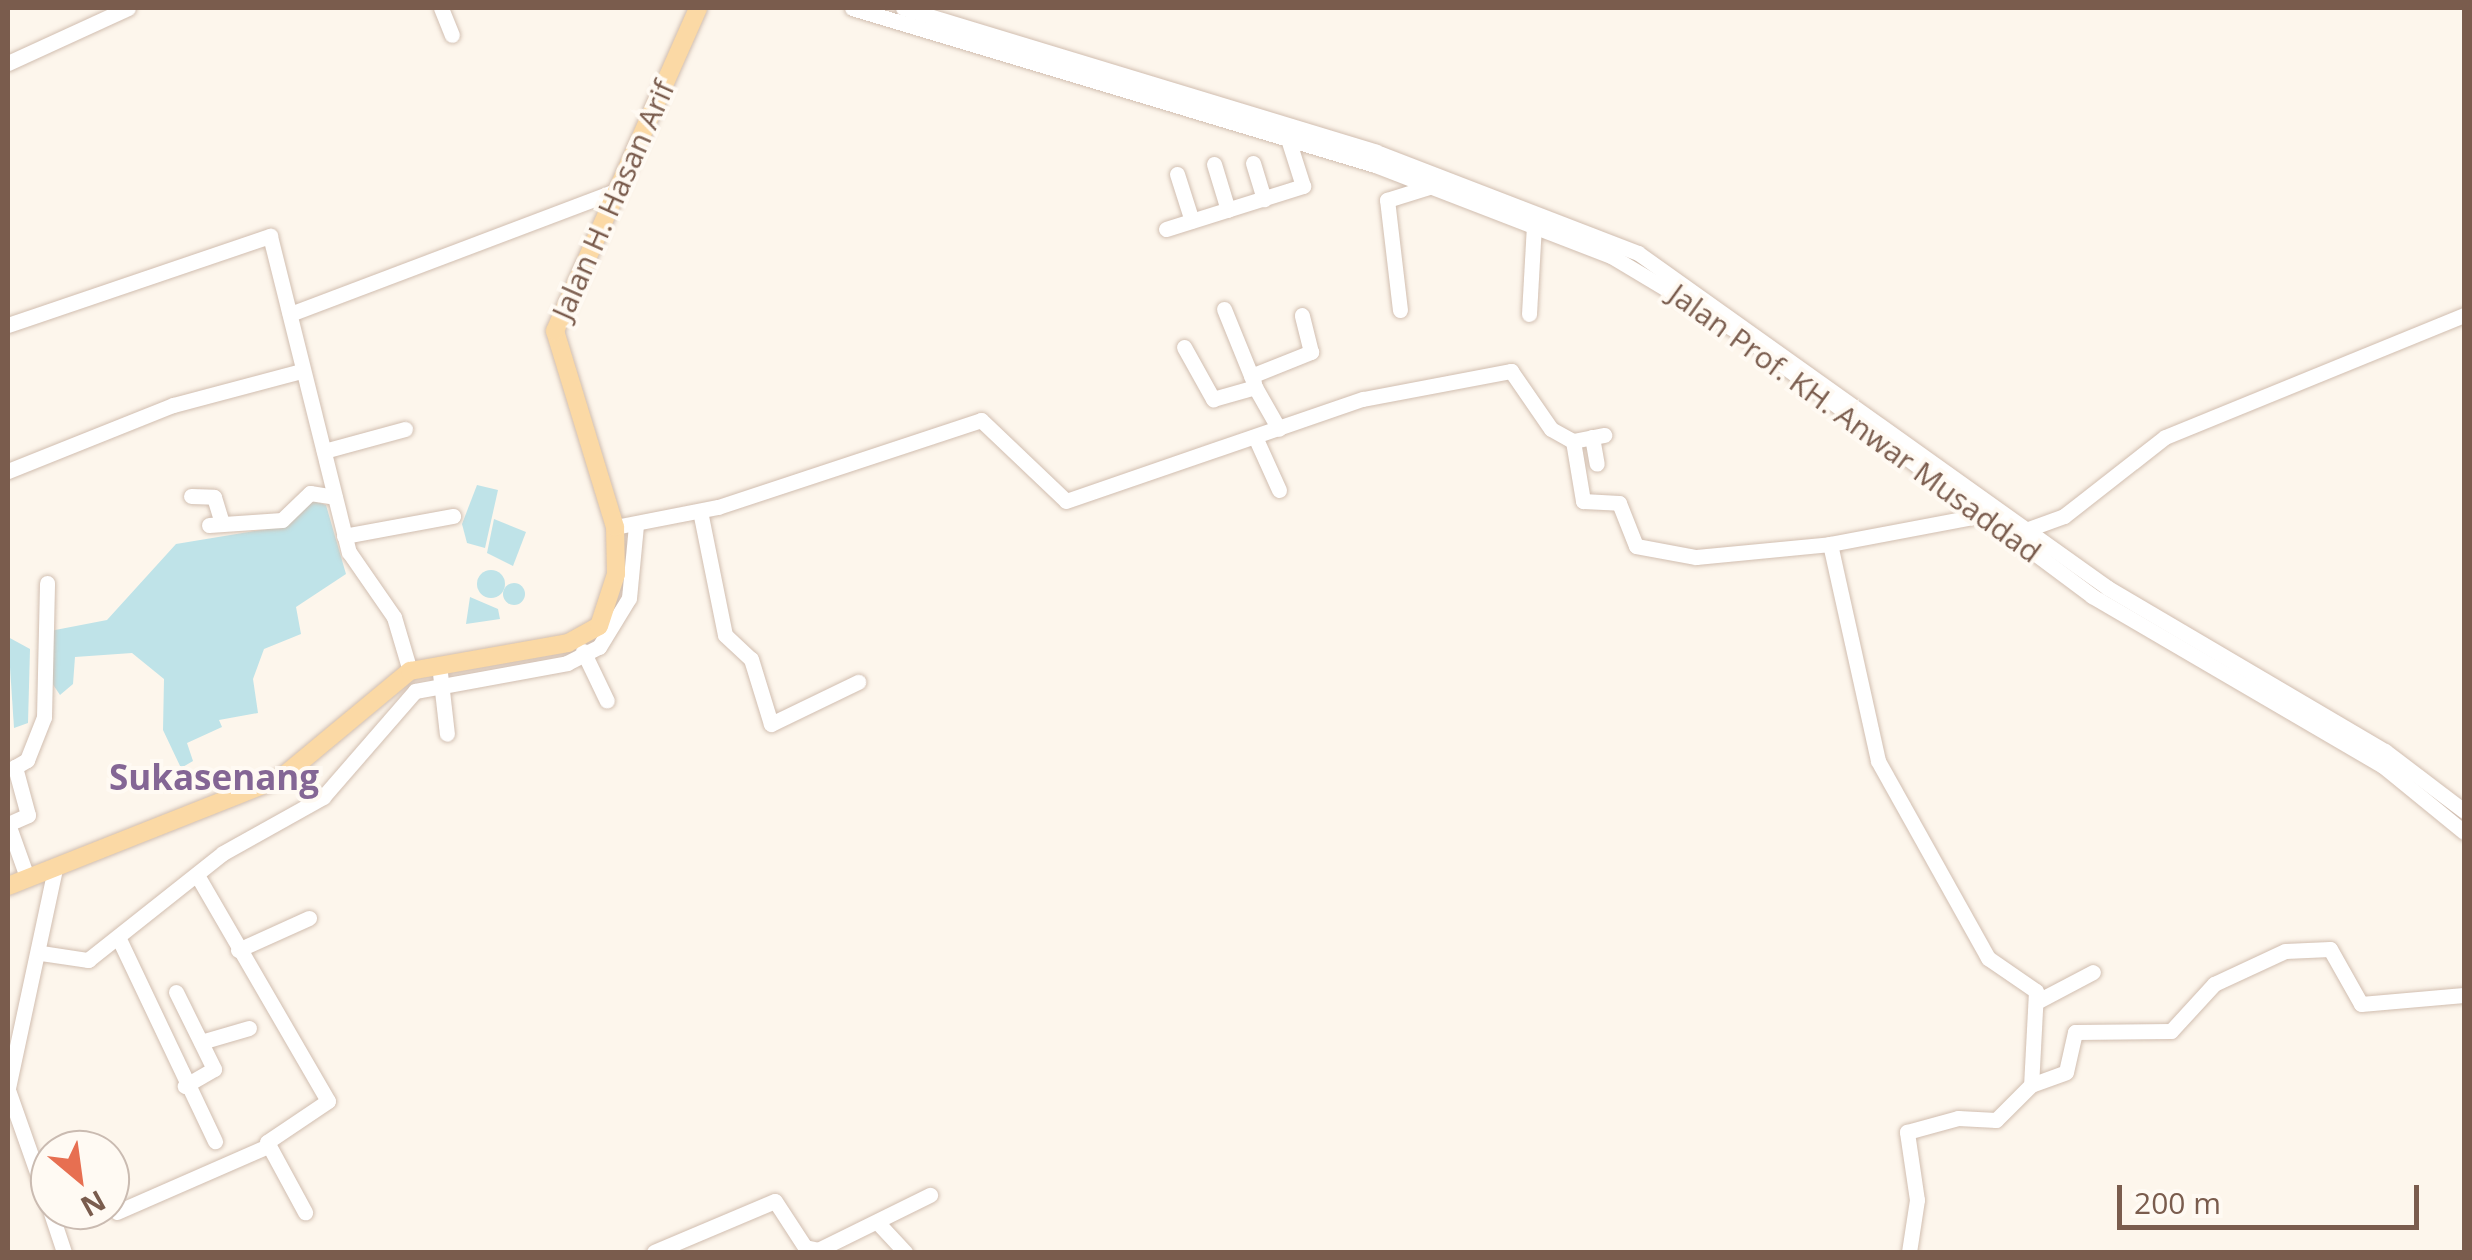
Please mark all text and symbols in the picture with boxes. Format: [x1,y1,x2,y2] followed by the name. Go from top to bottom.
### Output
[544,75,682,325] street label: Jalan H. Hasan Arif
[1662,276,2048,570] street label: Jalan Prof. KH. Anwar Musaddad
[109,756,319,798] district label: Sukasenang
[30,1130,130,1230] north arrow
[2122,1165,2424,1227] scale bar
[74,1182,113,1227] text: N
[2134,1182,2221,1223] text: 200 m

